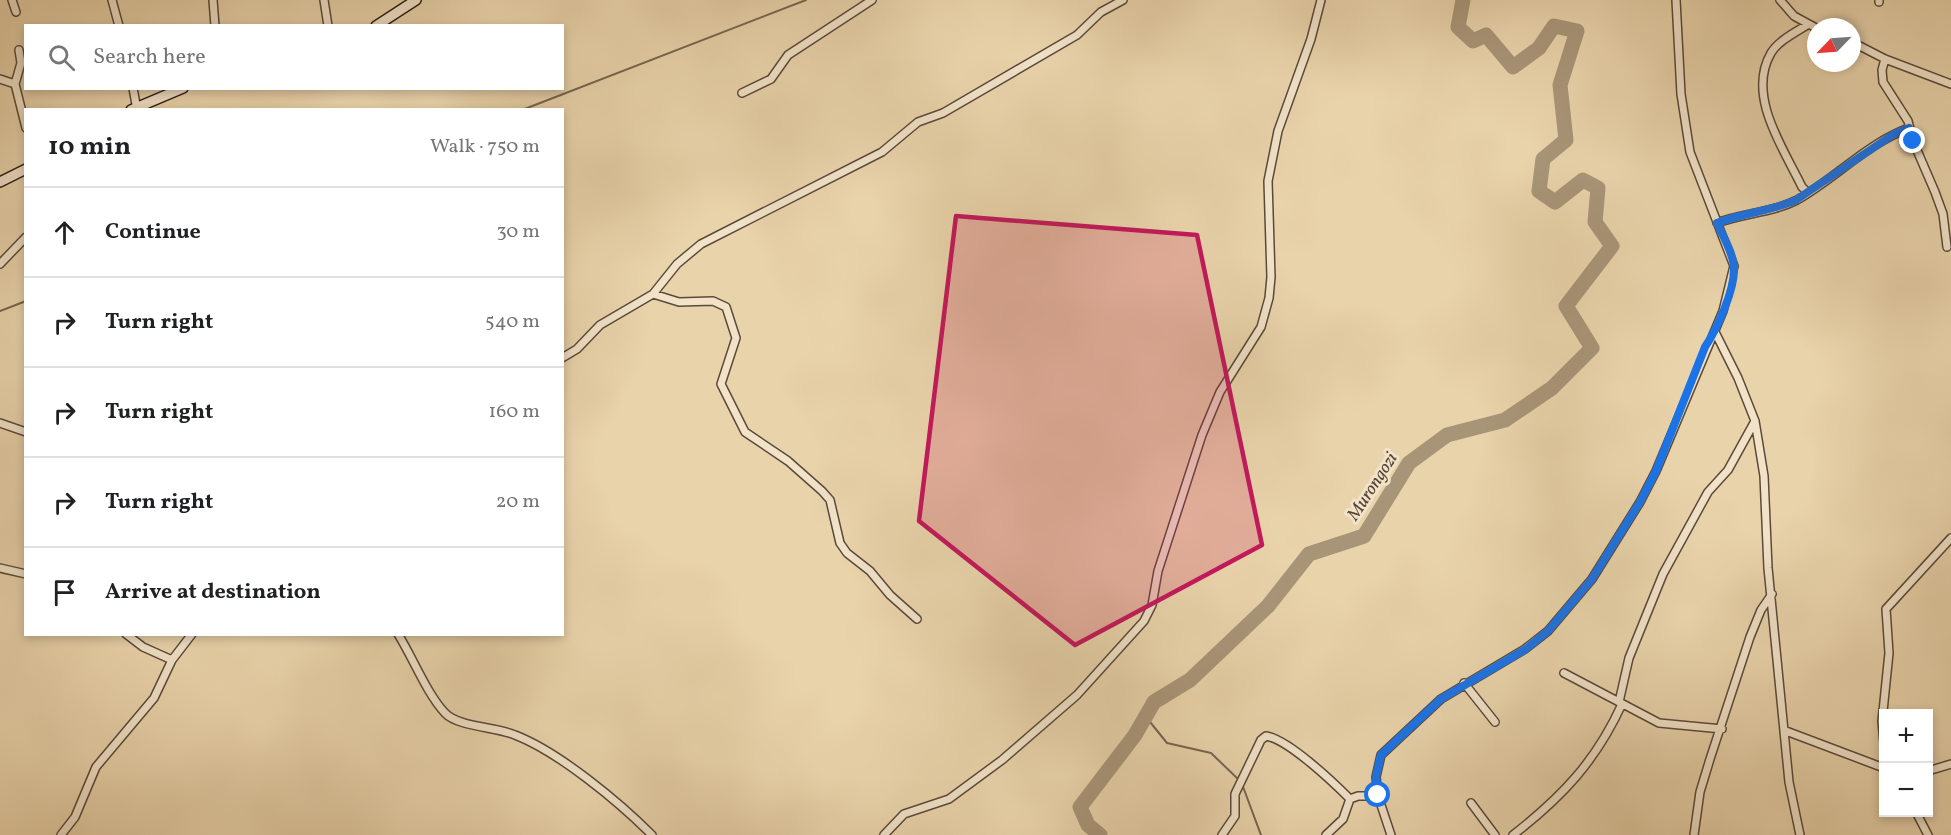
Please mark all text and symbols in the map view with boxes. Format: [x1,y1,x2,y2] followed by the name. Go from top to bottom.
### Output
[1807,18,1861,72] north arrow
[24,24,564,90] search box
[45,41,78,74] icon: search
[93,42,206,73] text: Search here
[1899,127,1925,153] route end
[48,129,131,165] text: 10 min
[430,133,540,161] text: Walk · 750 m
[48,216,81,249] icon: ahead
[105,217,201,248] text: Continue
[496,218,540,246] text: 30 m
[48,306,81,339] icon: right
[105,307,213,338] text: Turn right
[485,308,540,336] text: 540 m
[48,396,81,429] icon: right
[105,397,213,428] text: Turn right
[488,398,540,426] text: 160 m
[1341,448,1405,527] water label: Murongozi
[48,486,81,519] icon: right
[105,487,213,518] text: Turn right
[496,488,540,516] text: 20 m
[48,576,81,609] icon: arrive
[105,577,321,608] text: Arrive at destination
[1879,709,1933,817] map controls
[1879,709,1933,763] button: +
[1879,763,1933,817] button: −
[1364,781,1390,807] route start

